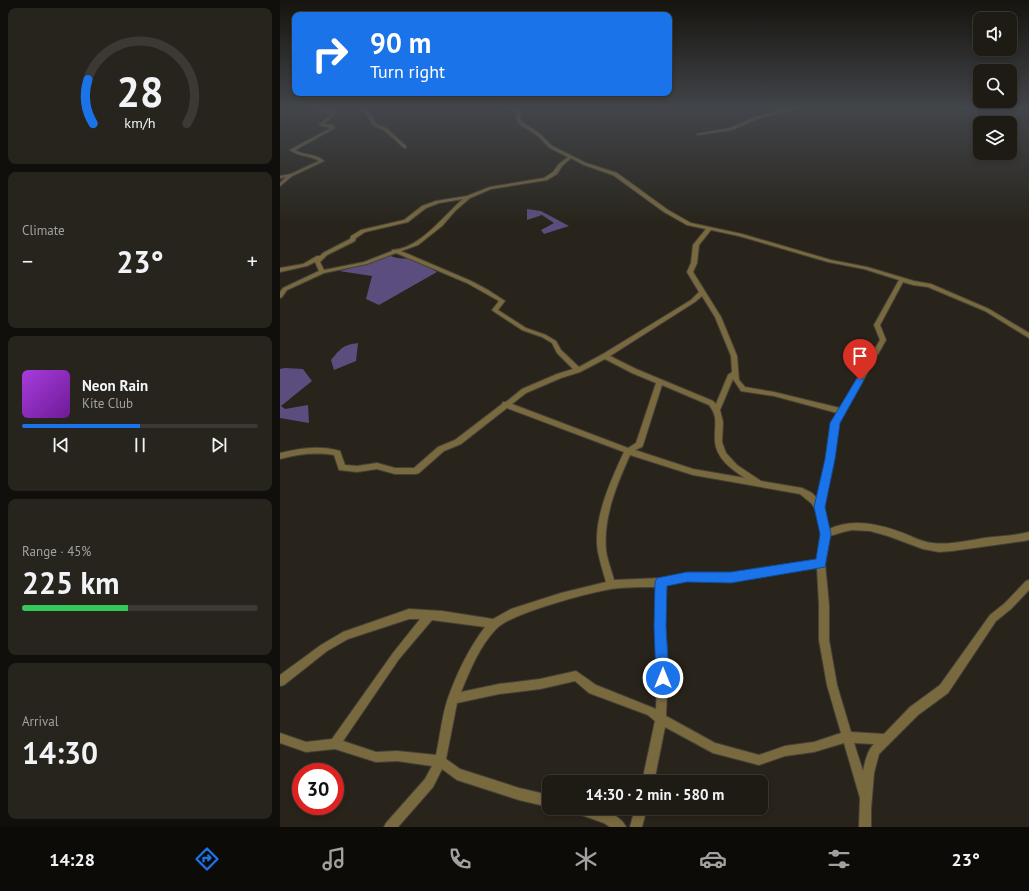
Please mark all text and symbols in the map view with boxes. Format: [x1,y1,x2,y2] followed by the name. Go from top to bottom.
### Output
[973,12,1017,160] map controls
[973,12,1017,56] button: sound
[370,24,431,61] text: 90 m
[304,28,356,80] icon: right
[370,60,445,83] text: Turn right
[973,64,1017,108] button: search
[116,65,164,118] text: 28
[124,112,156,131] text: km/h
[973,116,1017,160] button: layers
[22,222,65,239] text: Climate
[116,242,164,281] text: 23°
[22,247,33,275] text: −
[247,247,258,275] text: +
[843,339,877,380] pin
[849,345,871,367] icon: arrive
[82,376,148,395] text: Neon Rain
[82,395,133,412] text: Kite Club
[50,434,72,456] icon: previous
[129,434,151,456] icon: pause
[208,434,230,456] icon: next
[22,543,91,560] text: Range · 45%
[22,563,120,602] text: 225 km
[642,657,684,699] position arrow
[22,713,58,730] text: Arrival
[22,733,98,772] text: 14:30
[292,763,344,815] speed limit sign: 30
[586,785,724,804] text: 14:30 · 2 min · 580 m
[193,845,221,873] icon: directions
[320,845,348,873] icon: music
[446,845,474,873] icon: phone
[572,845,600,873] icon: climate
[699,845,727,873] icon: car
[825,845,853,873] icon: filters
[49,848,95,871] text: 14:28
[951,848,980,871] text: 23°

